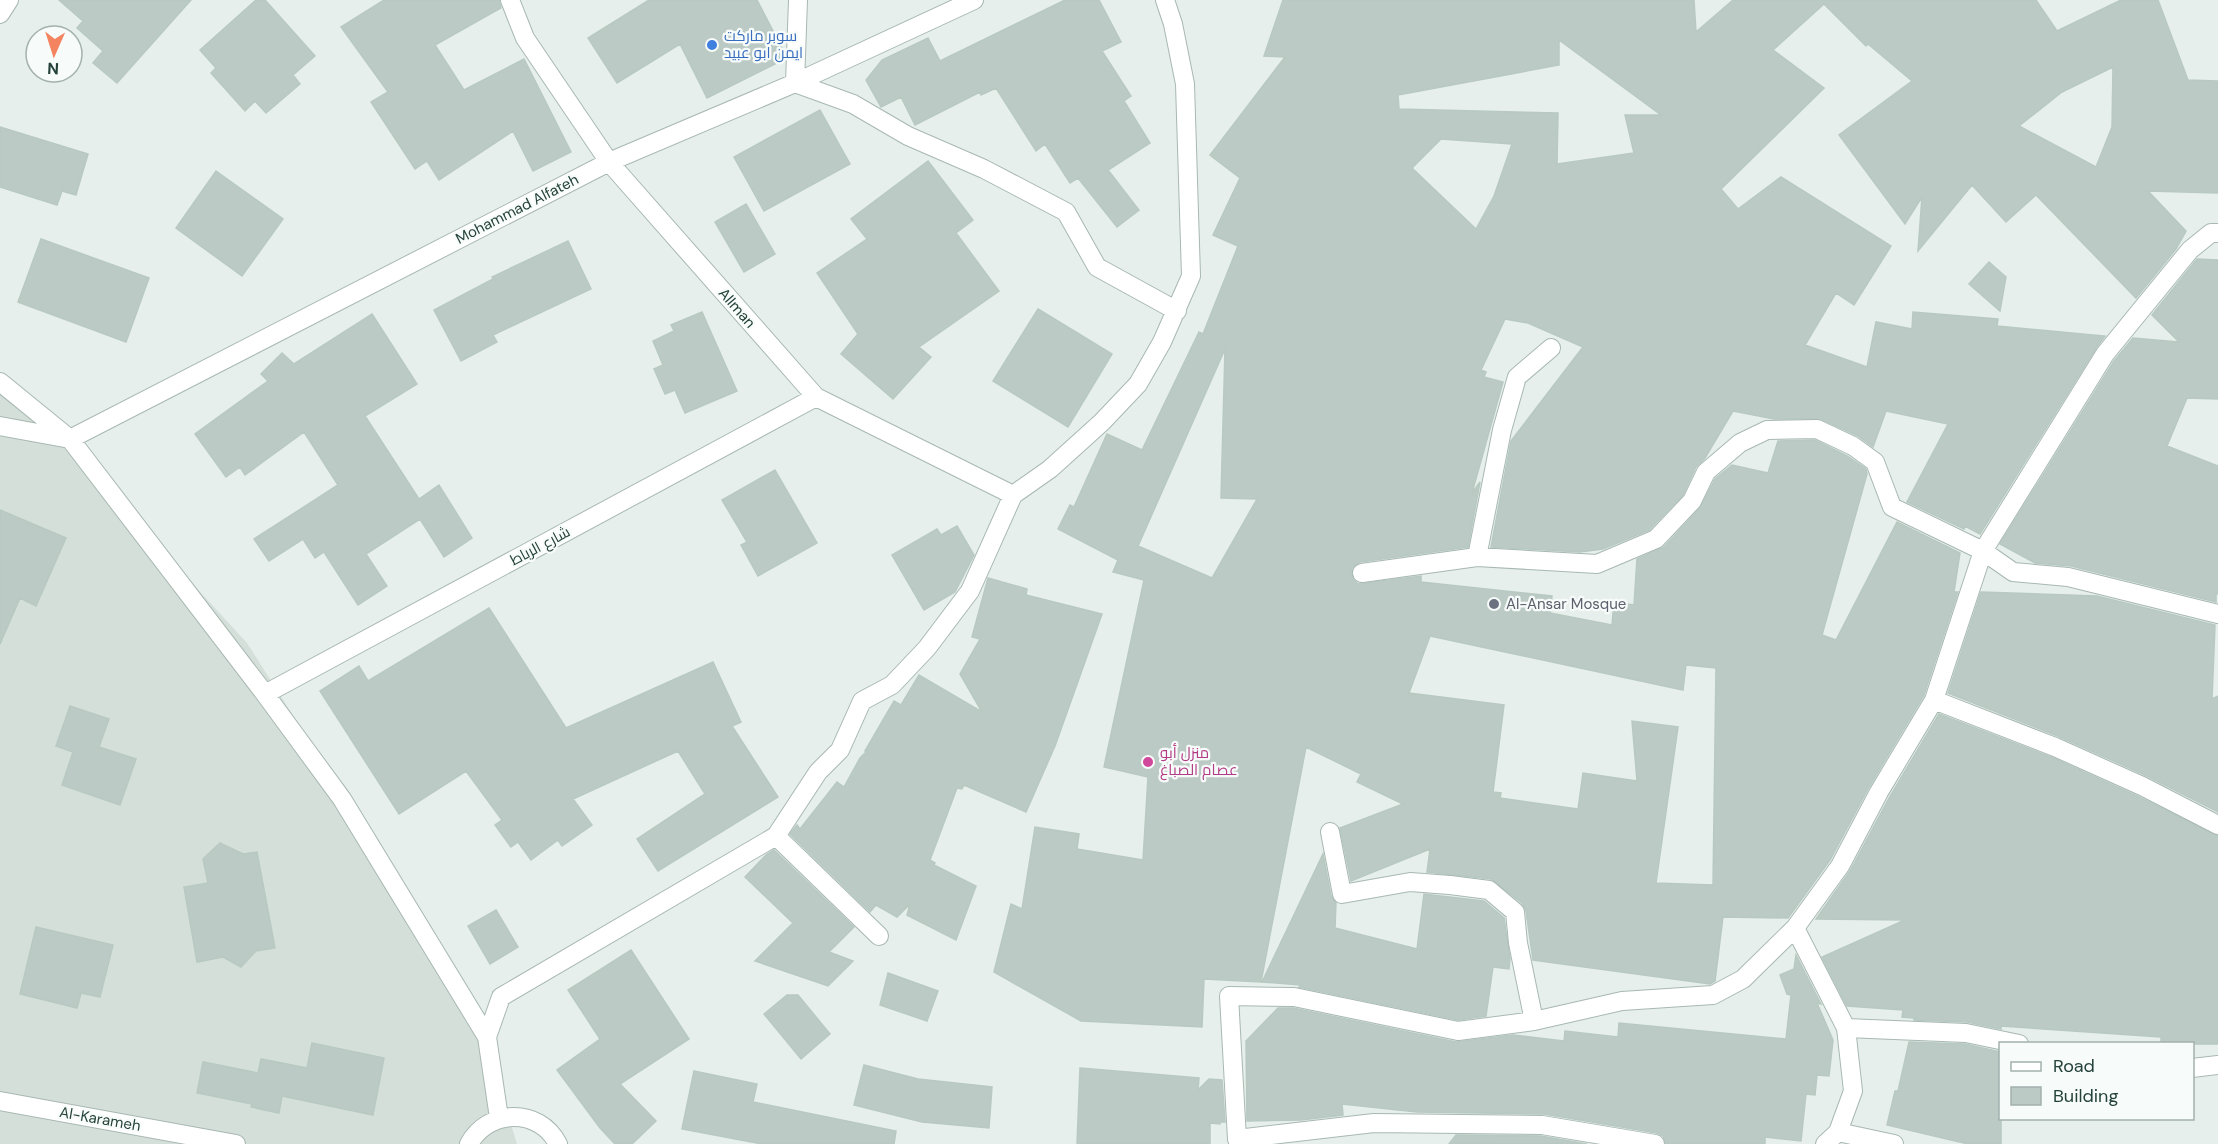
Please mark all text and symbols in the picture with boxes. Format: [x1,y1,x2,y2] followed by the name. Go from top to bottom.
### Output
[24,24,84,84] north arrow
[724,26,803,63] place label: سوبر ماركت ايمن ابو عبيد
[705,38,719,52] marker: سوبر ماركت ايمن ابو عبيد
[47,58,60,79] text: N
[452,169,582,249] street label: Mohammad Alfateh
[714,284,760,332] street label: AlIman
[506,522,574,571] street label: شارع الرباط
[1506,594,1626,614] place label: Al-Ansar Mosque
[1487,597,1501,611] marker: Al-Ansar Mosque
[1160,743,1238,781] place label: منزل أبو عصام الصباغ
[1141,755,1155,769] marker: منزل أبو عصام الصباغ
[1999,1042,2194,1120] legend
[2053,1054,2095,1078] text: Road
[2053,1084,2118,1108] text: Building
[58,1102,142,1136] street label: Al-Karameh

